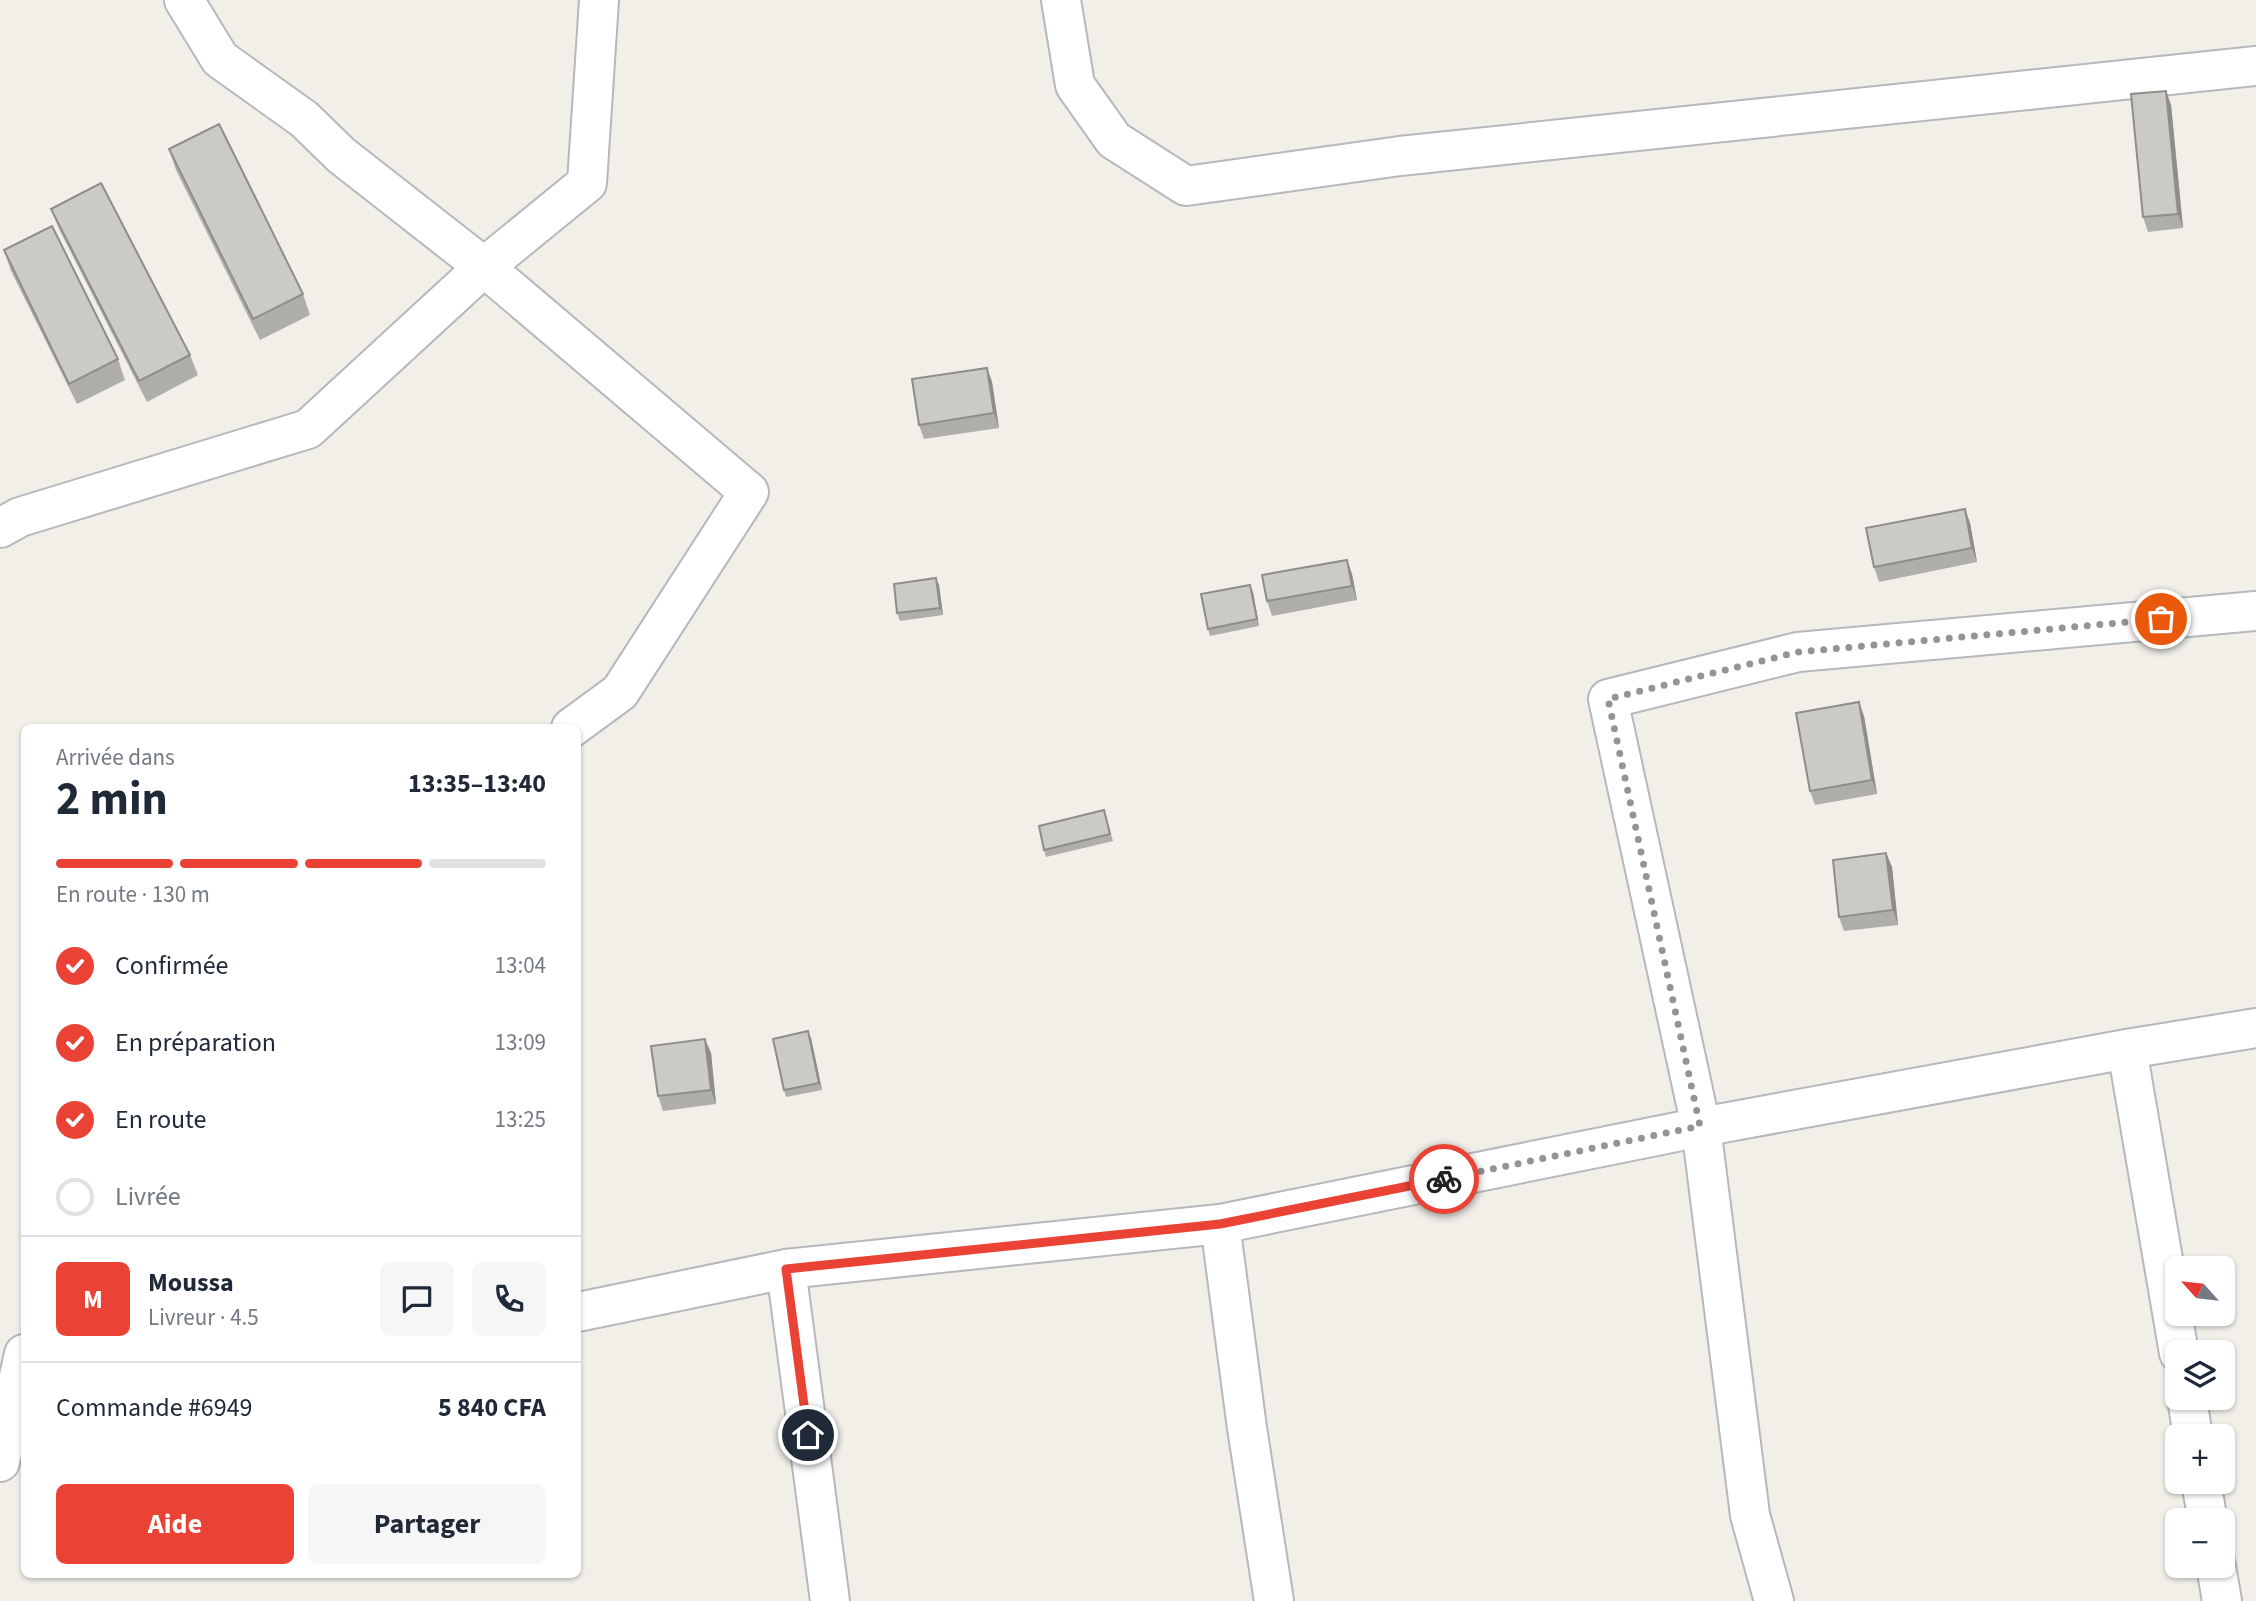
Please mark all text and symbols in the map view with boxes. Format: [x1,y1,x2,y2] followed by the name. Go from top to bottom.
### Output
[2131,589,2191,649] pin
[2142,600,2180,638] icon: bag
[56,741,175,774] text: Arrivée dans
[408,765,546,802] text: 13:35–13:40
[56,767,168,832] text: 2 min
[56,878,210,911] text: En route · 130 m
[56,947,94,985] icon: check
[115,947,229,984] text: Confirmée
[495,949,546,982] text: 13:04
[56,1024,94,1062] icon: check
[115,1024,276,1061] text: En préparation
[495,1026,546,1059] text: 13:09
[56,1101,94,1139] icon: check
[115,1101,206,1138] text: En route
[495,1103,546,1136] text: 13:25
[1409,1144,1479,1214] courier
[1425,1160,1463,1198] icon: bike
[115,1178,181,1215] text: Livrée
[2165,1256,2235,1326] north arrow
[2165,1256,2235,1578] map controls
[380,1262,454,1336] button: chat
[472,1262,546,1336] button: phone
[148,1264,234,1301] text: Moussa
[83,1281,103,1318] text: M
[148,1301,259,1334] text: Livreur · 4.5
[2165,1340,2235,1410] button: layers
[56,1389,253,1426] text: Commande #6949
[438,1389,546,1426] text: 5 840 CFA
[778,1405,838,1465] pin
[789,1416,827,1454] icon: home
[2165,1424,2235,1494] button: +
[56,1484,294,1564] button: Aide
[308,1484,546,1564] button: Partager
[2165,1508,2235,1578] button: −

